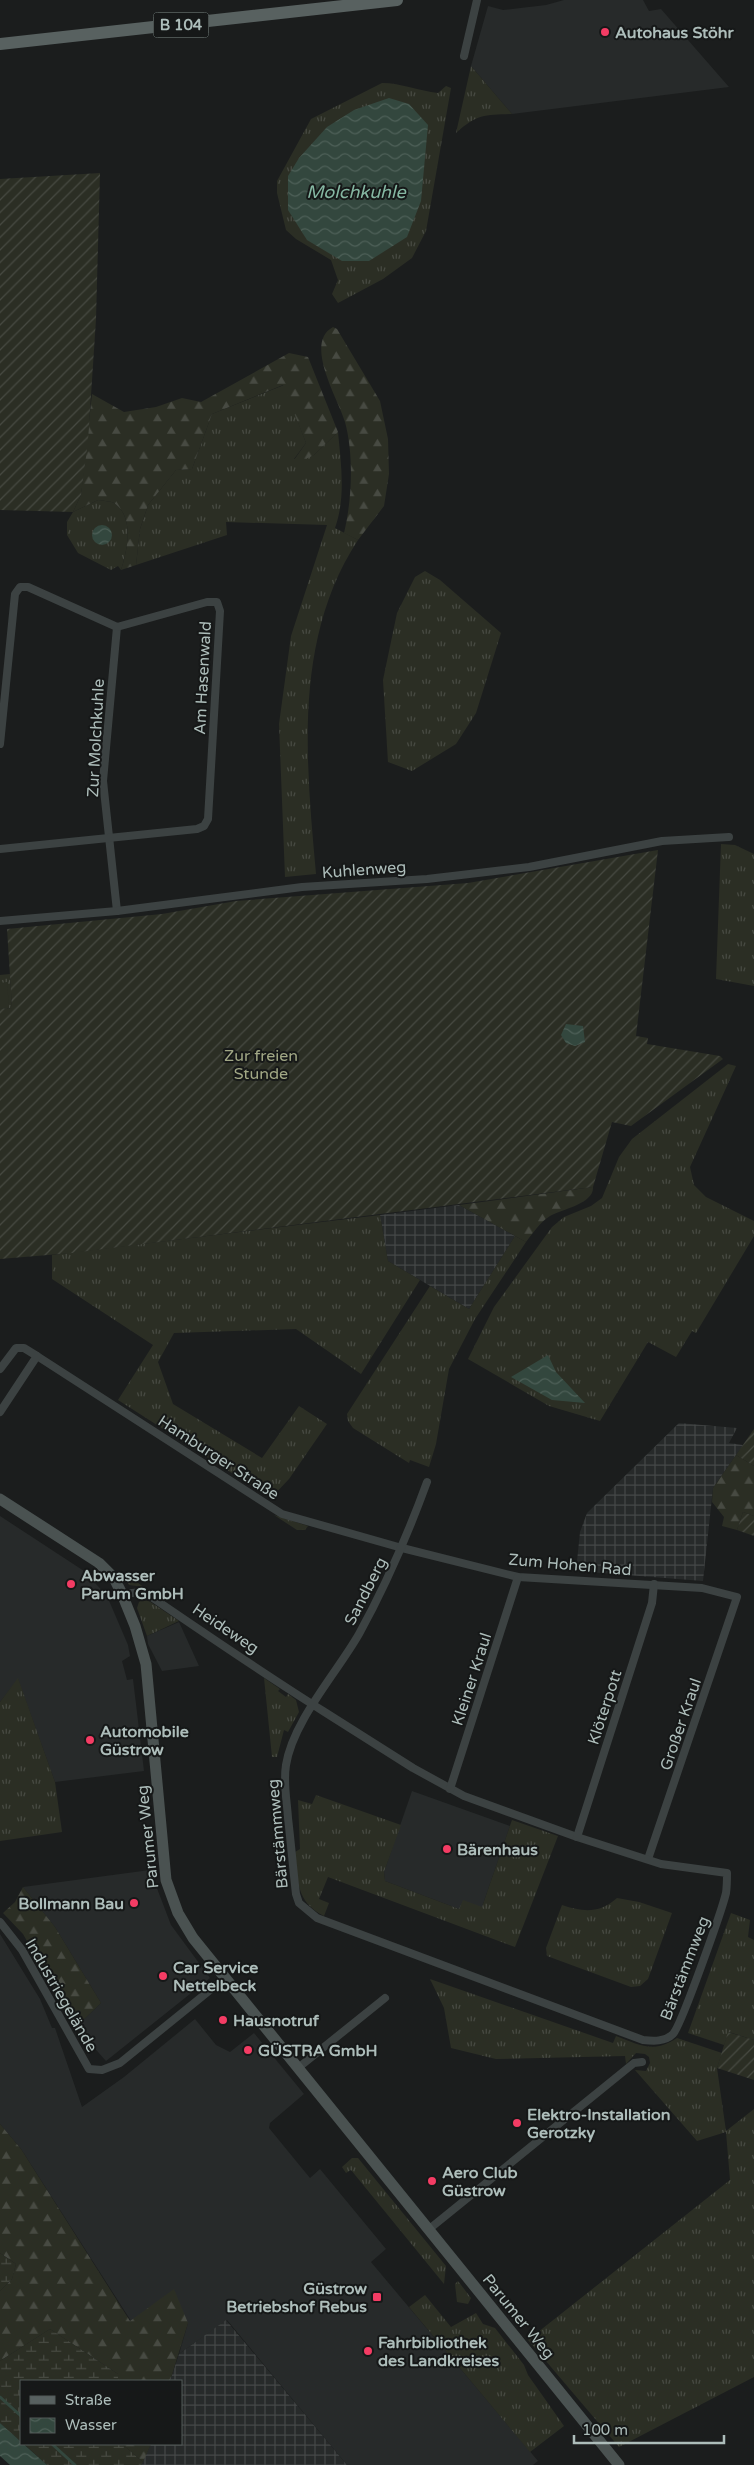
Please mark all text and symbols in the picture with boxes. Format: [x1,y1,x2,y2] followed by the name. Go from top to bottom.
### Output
[154,12,208,38] road number: B 104
[615,23,734,43] place label: Autohaus Stöhr
[599,26,611,38] marker: Autohaus Stöhr
[306,181,407,203] water label: Molchkuhle
[190,621,216,735] street label: Am Hasenwald
[83,678,109,798] street label: Zur Molchkuhle
[321,857,407,883] street label: Kuhlenweg
[224,1046,298,1084] park label: Zur freien Stunde
[154,1411,283,1504] street label: Hamburger Straße
[507,1550,632,1580] street label: Zum Hohen Rad
[340,1554,392,1629] street label: Sandberg
[81,1566,184,1604] place label: Abwasser Parum GmbH
[65,1578,77,1590] marker: Abwasser Parum GmbH
[188,1599,262,1658] street label: Heideweg
[448,1630,496,1728] street label: Kleiner Kraul
[583,1667,626,1747] street label: Klöterpott
[656,1676,706,1773] street label: Großer Kraul
[100,1722,189,1760] place label: Automobile Güstrow
[84,1734,96,1746] marker: Automobile Güstrow
[263,1778,293,1890] street label: Bärstämmweg
[133,1784,163,1890] street label: Parumer Weg
[457,1840,538,1860] place label: Bärenhaus
[441,1843,453,1855] marker: Bärenhaus
[18,1894,124,1914] place label: Bollmann Bau
[128,1897,140,1909] marker: Bollmann Bau
[656,1913,714,2023] street label: Bärstämmweg
[20,1935,102,2056] street label: Industriegelände
[173,1958,258,1996] place label: Car Service Nettelbeck
[157,1970,169,1982] marker: Car Service Nettelbeck
[233,2011,320,2031] place label: Hausnotruf
[217,2014,229,2026] marker: Hausnotruf
[258,2041,378,2061] place label: GÜSTRA GmbH
[242,2044,254,2056] marker: GÜSTRA GmbH
[527,2105,670,2143] place label: Elektro-Installation Gerotzky
[511,2117,523,2129] marker: Elektro-Installation Gerotzky
[442,2163,518,2201] place label: Aero Club Güstrow
[426,2175,438,2187] marker: Aero Club Güstrow
[478,2270,559,2363] street label: Parumer Weg
[226,2279,367,2317] place label: Güstrow Betriebshof Rebus
[371,2291,383,2303] marker: Güstrow Betriebshof Rebus
[378,2333,499,2371] place label: Fahrbibliothek des Landkreises
[362,2345,374,2357] marker: Fahrbibliothek des Landkreises
[20,2380,182,2445] legend
[65,2391,111,2409] text: Straße
[574,2412,724,2444] scale bar
[65,2416,117,2434] text: Wasser
[582,2421,628,2439] text: 100 m

